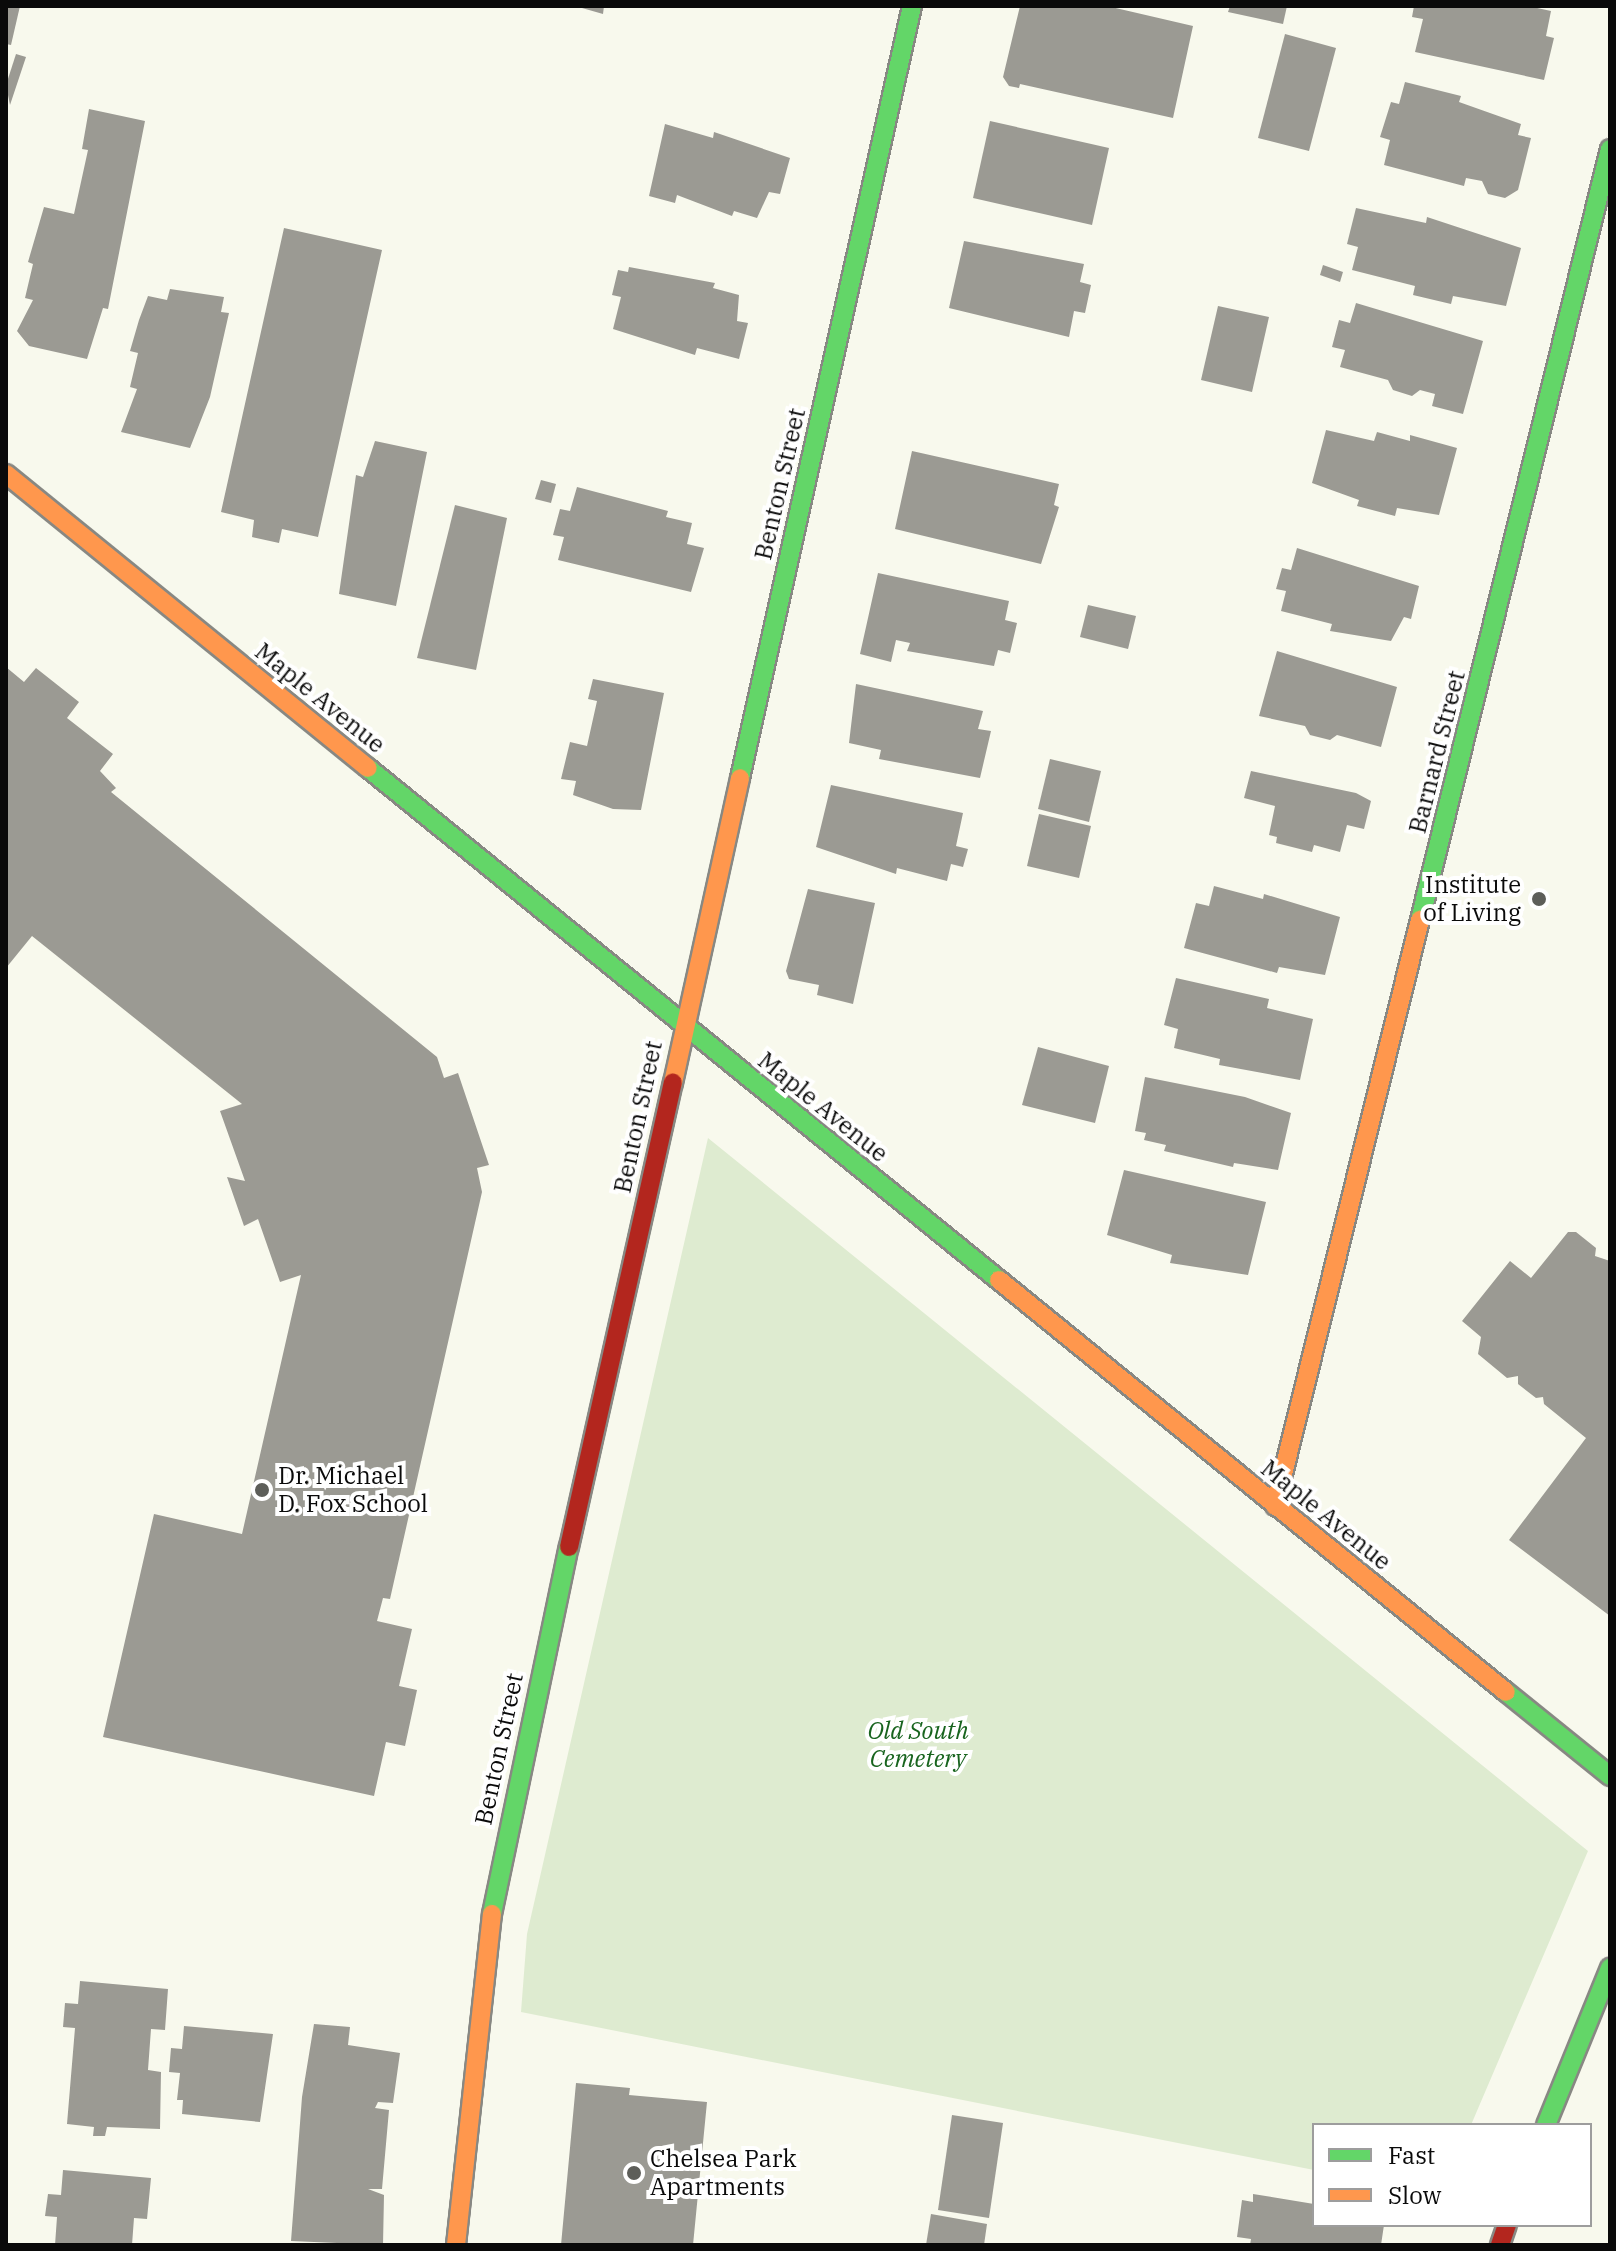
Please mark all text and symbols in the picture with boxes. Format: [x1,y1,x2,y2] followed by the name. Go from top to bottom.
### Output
[749,405,811,563] street label: Benton Street
[249,637,391,759] street label: Maple Avenue
[1403,668,1471,836] street label: Barnard Street
[1423,871,1521,927] place label: Institute of Living
[1528,888,1550,910] marker: Institute of Living
[608,1038,668,1196] street label: Benton Street
[752,1046,894,1168] street label: Maple Avenue
[1255,1454,1397,1576] street label: Maple Avenue
[278,1462,428,1518] place label: Dr. Michael D. Fox School
[253,1481,271,1499] marker: Dr. Michael D. Fox School
[469,1670,529,1828] street label: Benton Street
[867,1717,969,1773] park label: Old South Cemetery
[1312,2123,1592,2227] legend
[1388,2139,1435,2171] text: Fast
[650,2145,796,2201] place label: Chelsea Park Apartments
[625,2164,643,2182] marker: Chelsea Park Apartments
[1388,2179,1441,2211] text: Slow

